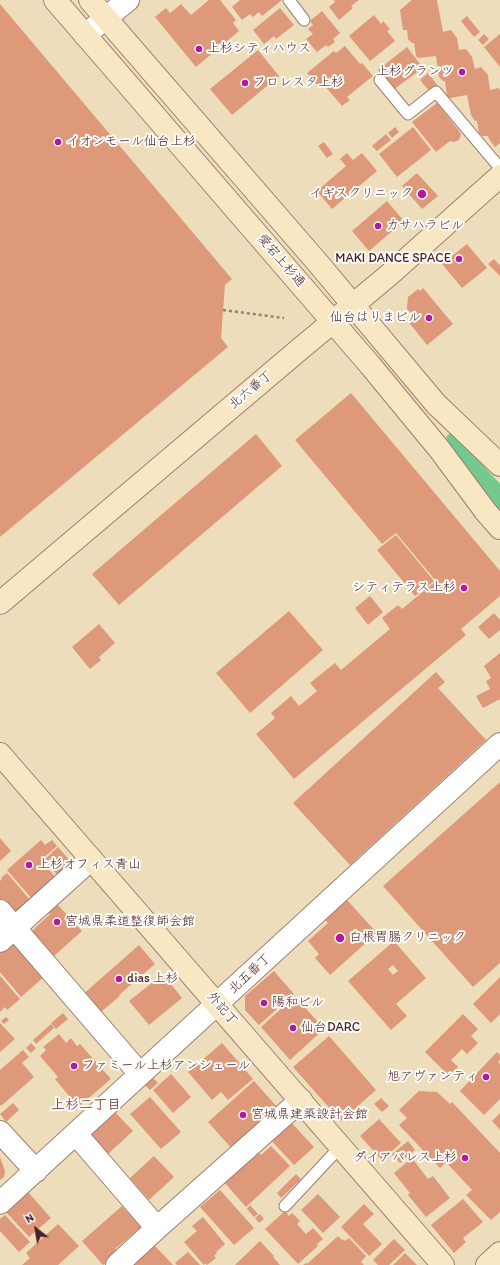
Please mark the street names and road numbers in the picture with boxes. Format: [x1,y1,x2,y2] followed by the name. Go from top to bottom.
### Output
[254,231,308,291] street label: 愛宕上杉通
[226,367,276,413] street label: 北六番丁
[226,951,274,997] street label: 北五番丁
[203,989,241,1029] street label: 外記丁

